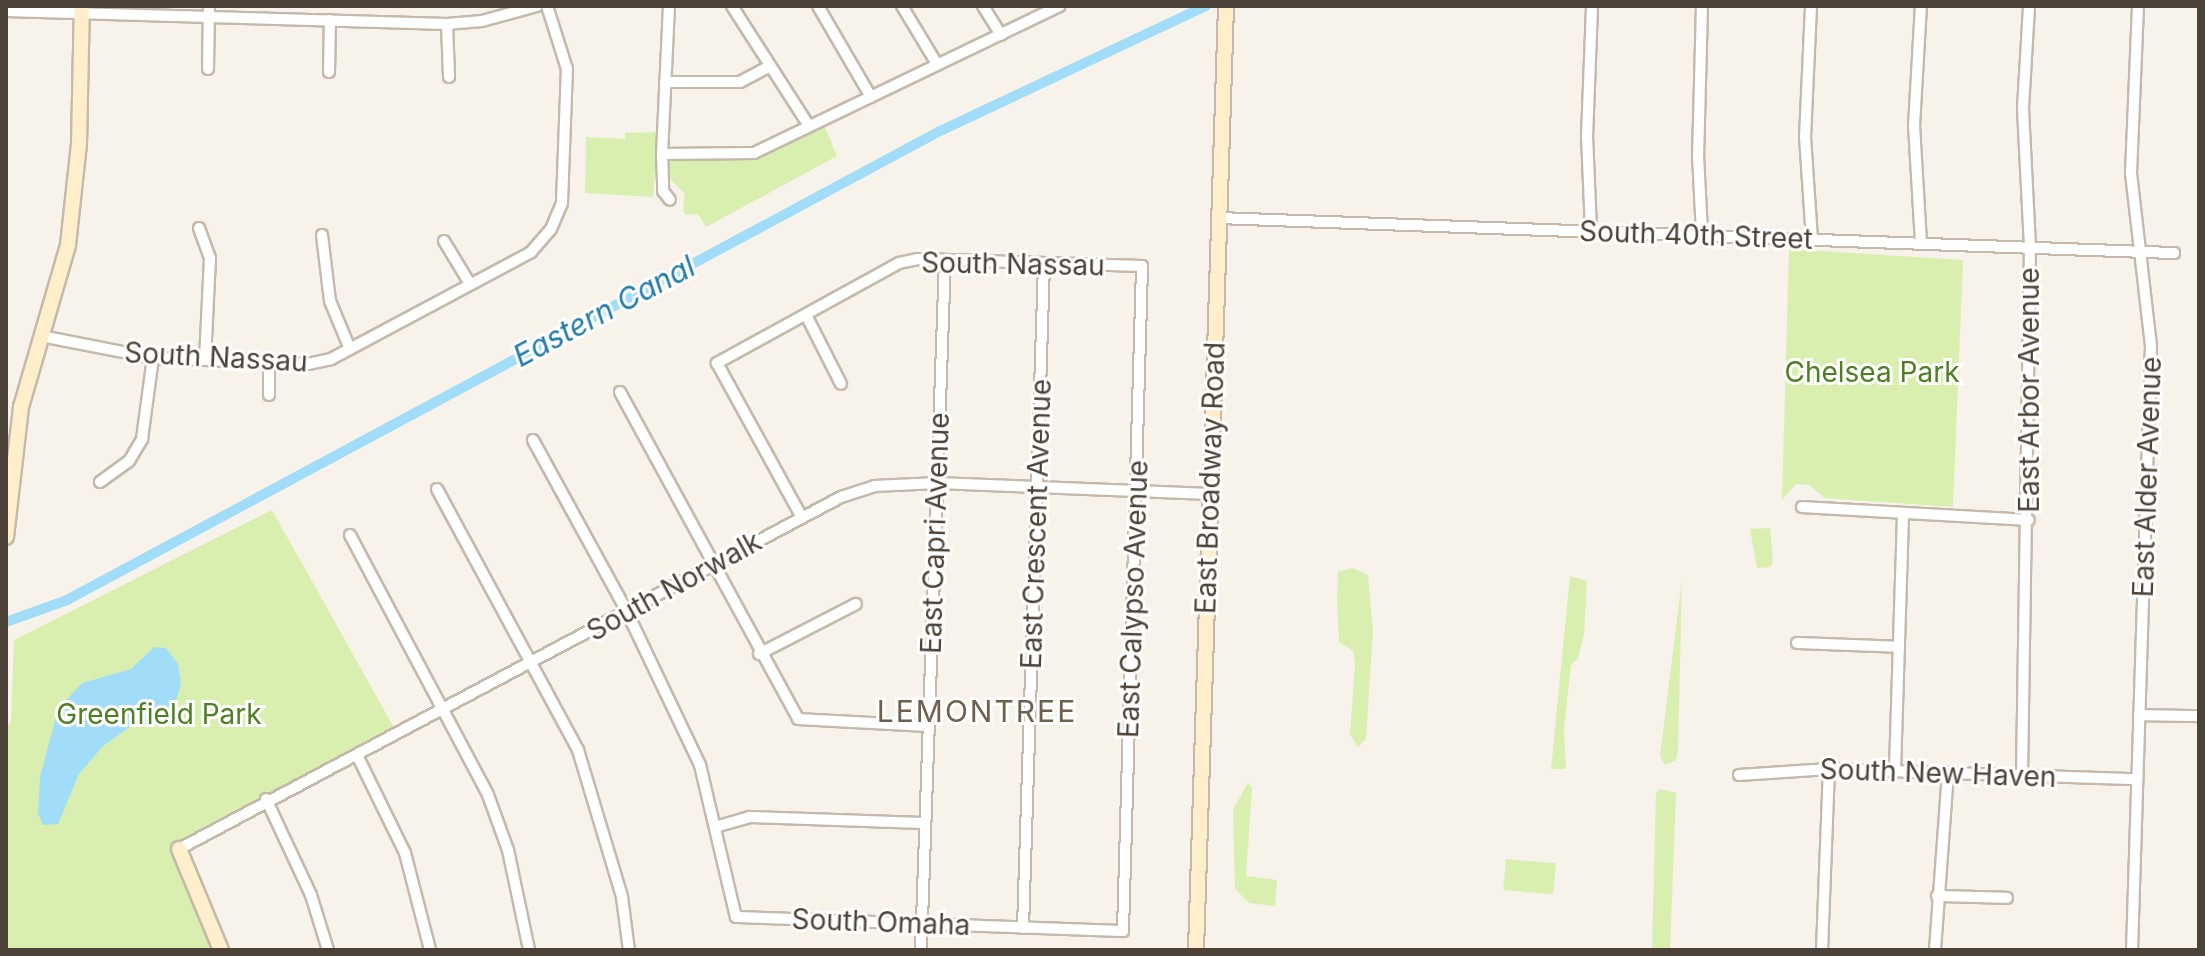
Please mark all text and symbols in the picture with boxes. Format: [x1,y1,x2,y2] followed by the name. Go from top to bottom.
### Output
[1579,214,1813,256] street label: South 40th Street
[921,246,1105,282] street label: South Nassau
[507,248,701,374] water label: Eastern Canal
[2012,267,2046,513] street label: East Arbor Avenue
[123,335,309,379] street label: South Nassau
[1188,341,1232,615] street label: East Broadway Road
[1784,355,1960,389] park label: Chelsea Park
[2126,356,2168,598] street label: East Alder Avenue
[1014,378,1058,670] street label: East Crescent Avenue
[914,412,956,654] street label: East Capri Avenue
[1111,459,1155,739] street label: East Calypso Avenue
[581,524,767,648] street label: South Norwalk
[877,693,1077,729] district label: LEMONTREE
[56,697,262,731] park label: Greenfield Park
[1819,752,2057,794] street label: South New Haven
[791,902,971,942] street label: South Omaha

